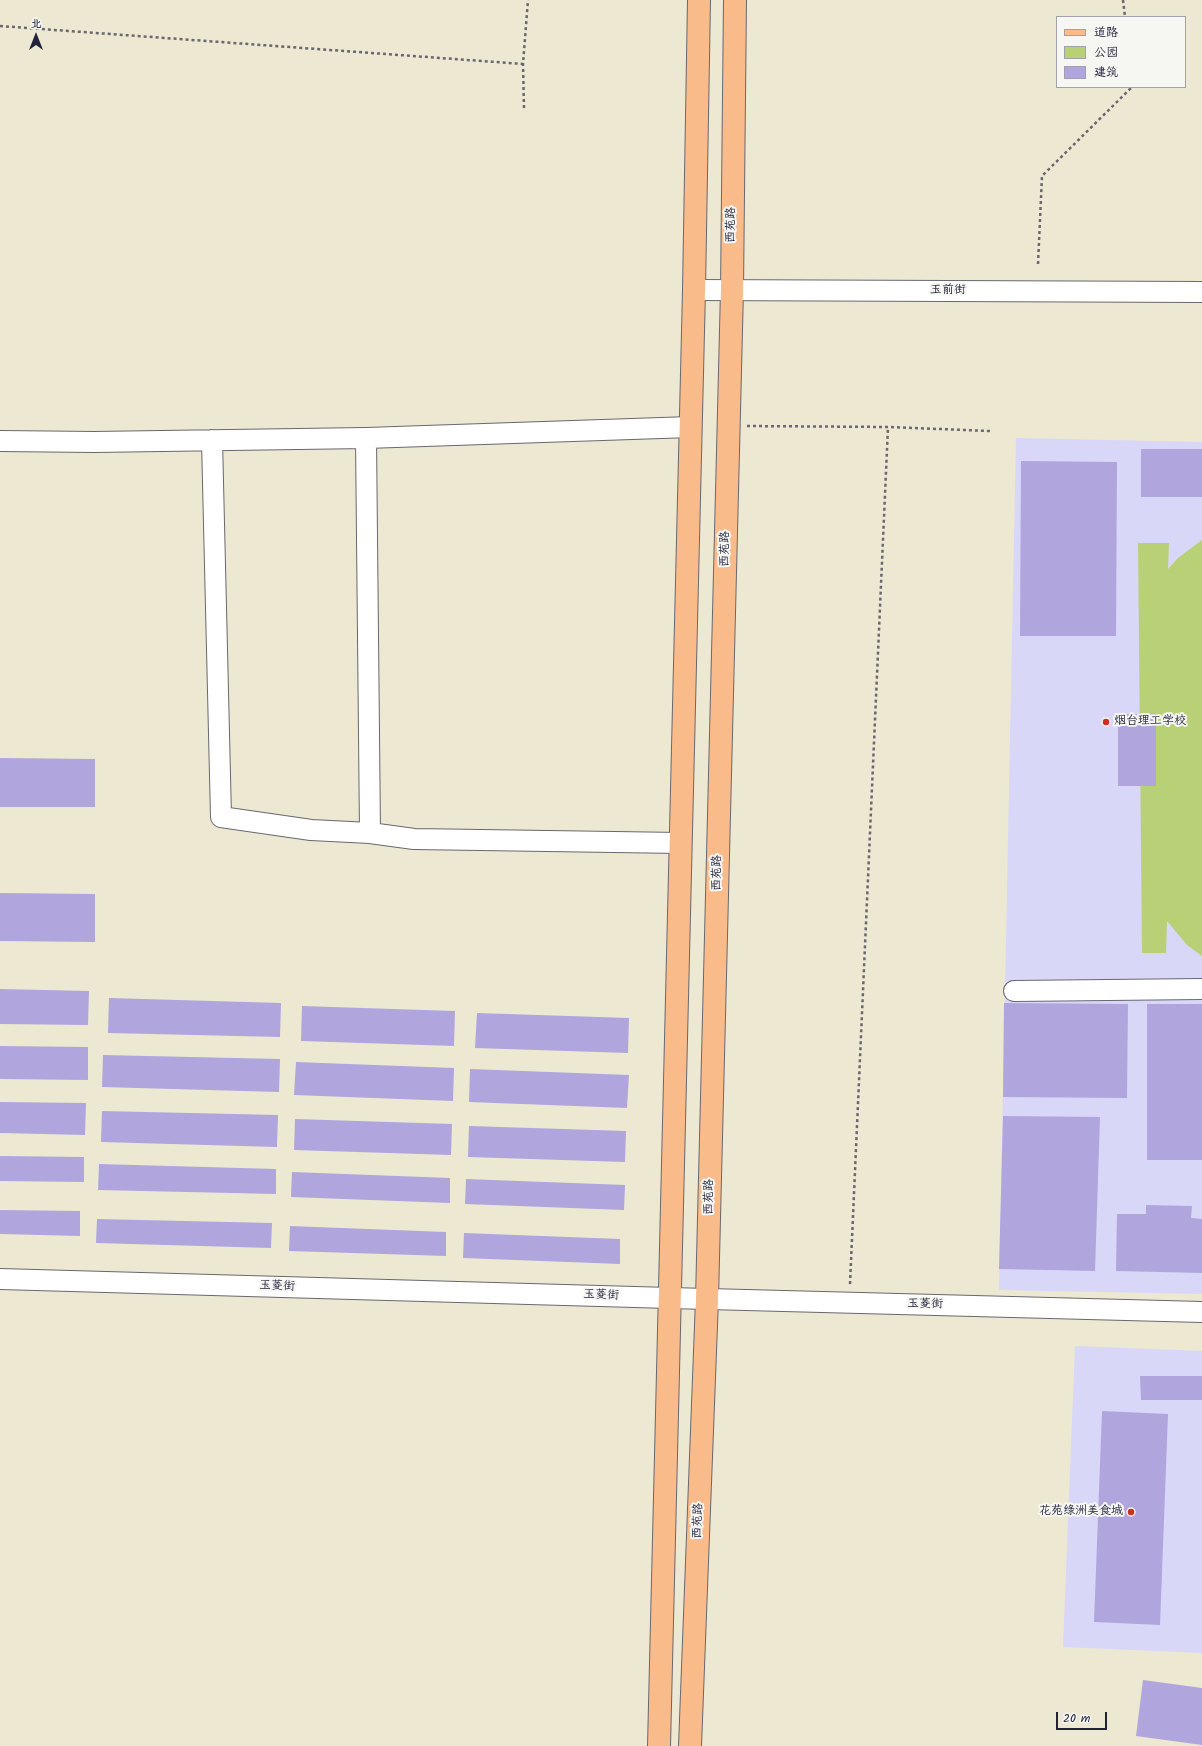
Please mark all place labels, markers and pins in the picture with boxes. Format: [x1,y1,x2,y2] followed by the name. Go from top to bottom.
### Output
[1114,715,1186,729] place label: 烟台理工学校
[1101,717,1111,727] marker: 烟台理工学校
[1039,1505,1123,1519] place label: 花苑绿洲美食城
[1126,1507,1136,1517] marker: 花苑绿洲美食城

